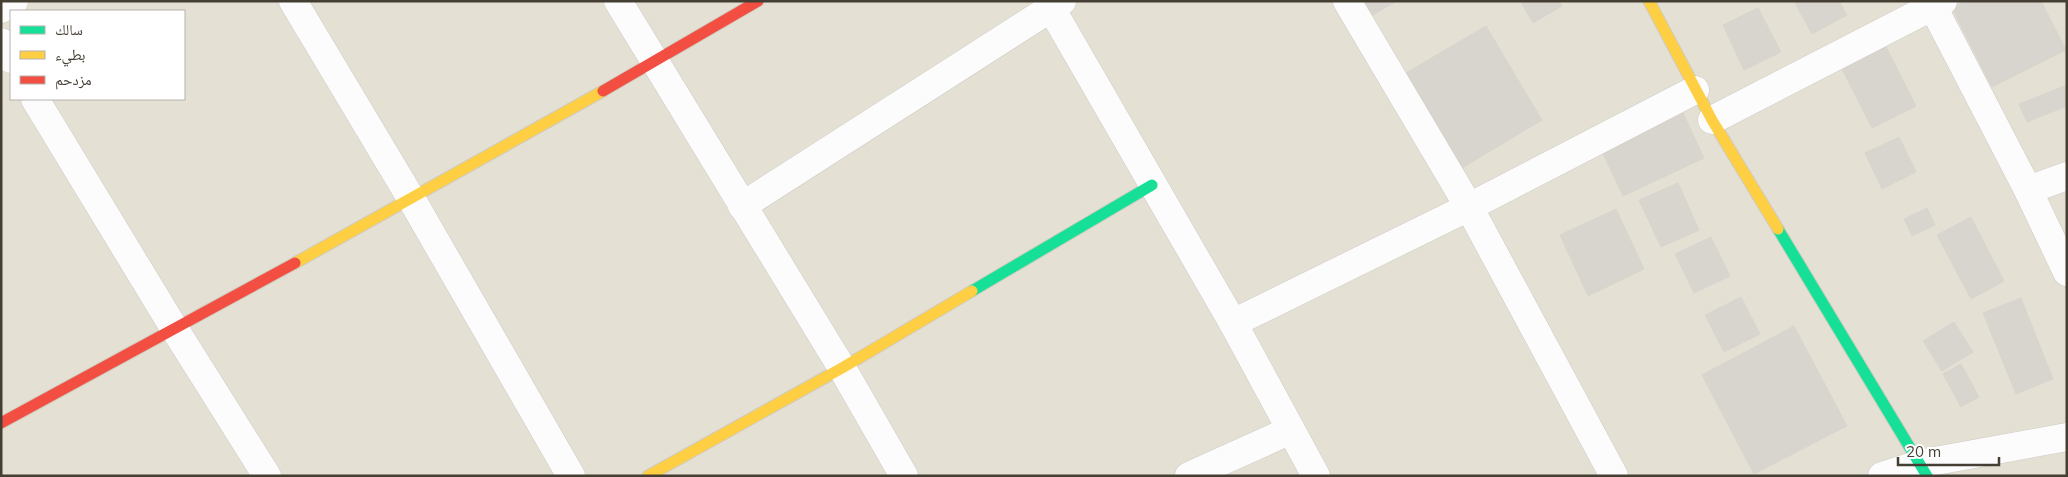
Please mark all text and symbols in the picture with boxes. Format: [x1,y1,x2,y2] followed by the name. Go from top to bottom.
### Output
[10,10,185,100] legend
[55,20,83,39] text: سالك
[55,45,85,67] text: بطيء
[55,70,92,90] text: مزدحم
[1898,434,1999,466] scale bar
[1906,442,1941,461] text: 20 m

